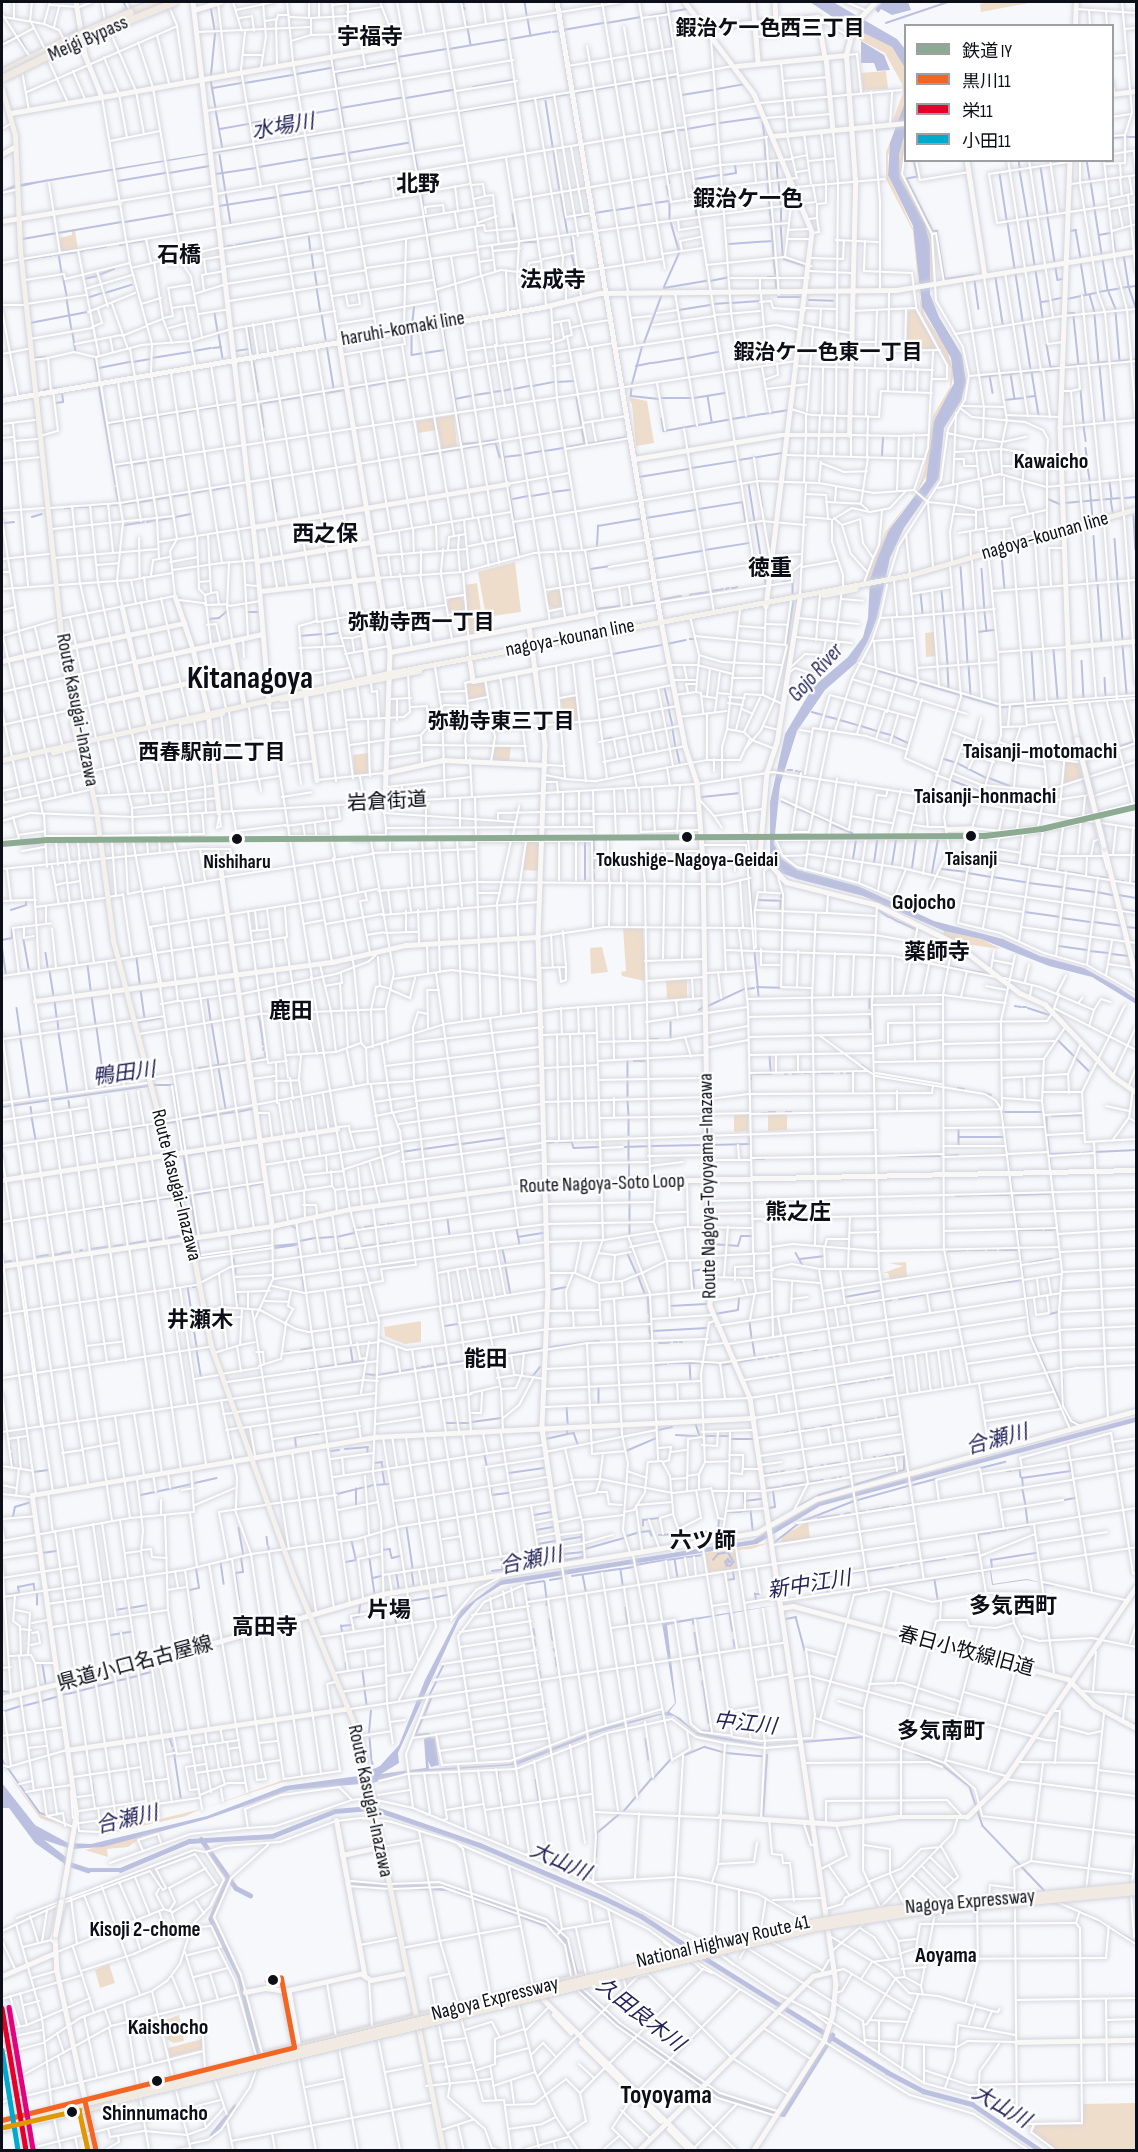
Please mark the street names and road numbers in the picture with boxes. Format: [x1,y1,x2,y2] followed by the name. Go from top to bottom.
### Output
[44,11,132,67] street label: Meigi Bypass
[339,306,467,352] street label: haruhi-komaki line
[979,506,1111,566] street label: nagoya-kounan line
[503,614,637,662] street label: nagoya-kounan line
[50,632,104,788] street label: Route Kasugai-Inazawa
[346,788,428,816] street label: 岩倉街道
[694,1073,722,1299] street label: Route Nagoya-Toyoyama-Inazawa
[146,1107,206,1263] street label: Route Kasugai-Inazawa
[519,1169,685,1199] street label: Route Nagoya-Soto Loop
[895,1622,1037,1682] street label: 春日小牧線旧道
[55,1632,215,1696] street label: 県道小口名古屋線
[342,1723,398,1879] street label: Route Kasugai-Inazawa
[904,1884,1036,1920] street label: Nagoya Expressway
[634,1910,812,1974] street label: National Highway Route 41
[429,1972,561,2026] street label: Nagoya Expressway

